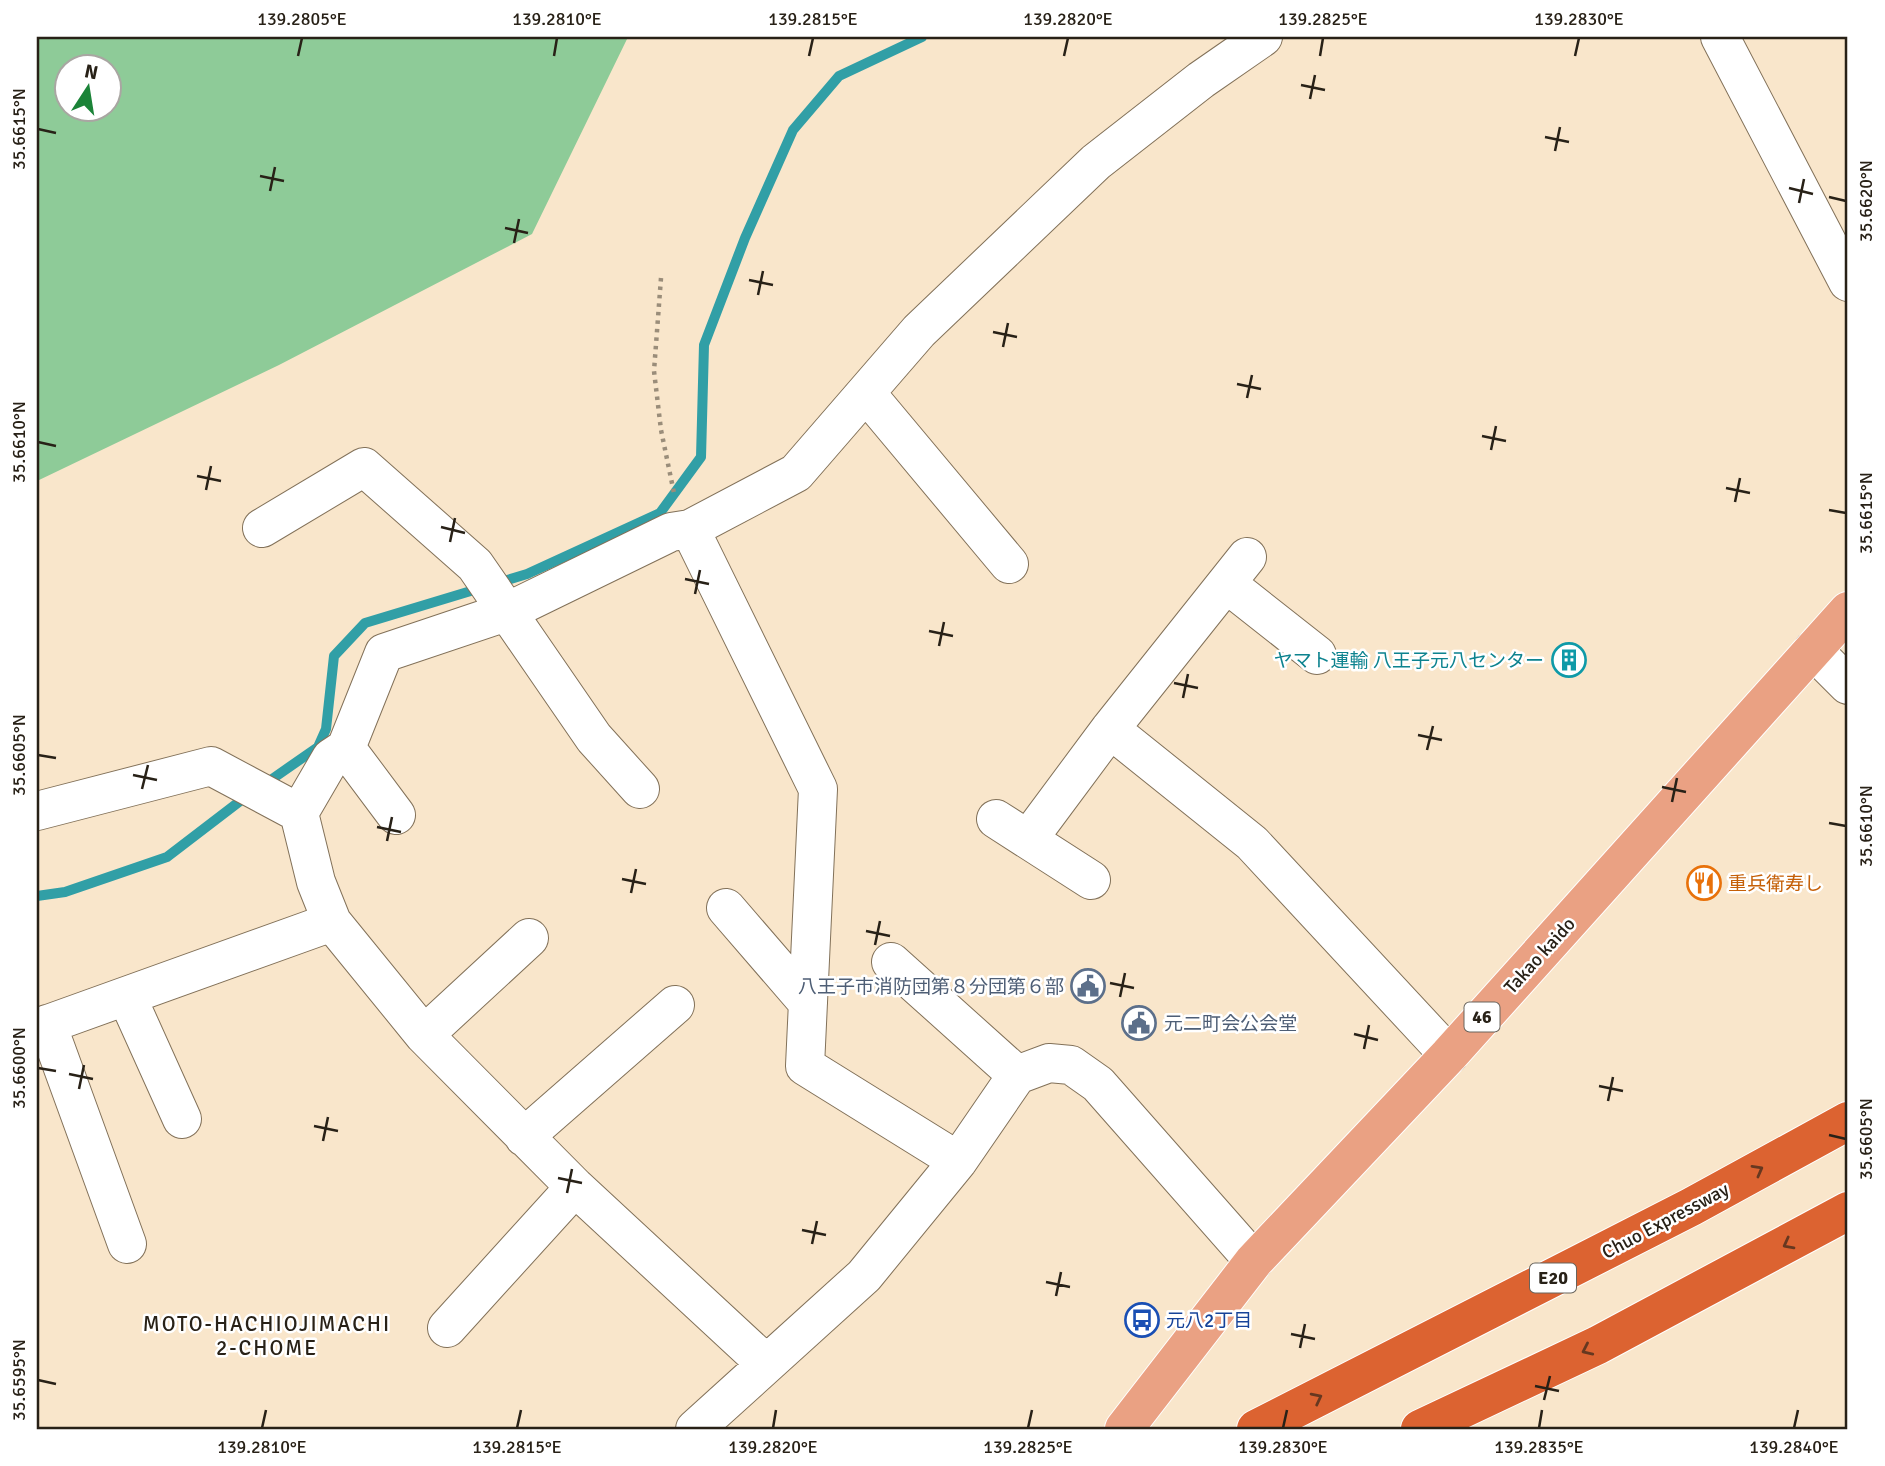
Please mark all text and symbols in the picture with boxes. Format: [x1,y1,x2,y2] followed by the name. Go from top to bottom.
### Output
[257,8,347,30] text: 139.2805°E
[512,8,602,30] text: 139.2810°E
[768,8,858,30] text: 139.2815°E
[1023,8,1113,30] text: 139.2820°E
[1278,8,1368,30] text: 139.2825°E
[1534,8,1624,30] text: 139.2830°E
[52,52,122,122] north arrow
[82,59,100,85] text: N
[8,88,30,170] text: 35.6615°N
[1855,160,1877,242] text: 35.6620°N
[8,401,30,483] text: 35.6610°N
[1855,472,1877,554] text: 35.6615°N
[1550,641,1588,679] building icon: ヤマト運輸 八王子元八センター
[1274,649,1544,673] place label: ヤマト運輸 八王子元八センター
[8,714,30,796] text: 35.6605°N
[1855,785,1877,867] text: 35.6610°N
[1685,864,1723,902] restaurant icon: 重兵衛寿し
[1728,872,1823,896] place label: 重兵衛寿し
[1499,912,1581,999] street label: Takao kaido
[1069,967,1107,1005] public building icon: 八王子市消防団第８分団第６部
[798,975,1064,999] place label: 八王子市消防団第８分団第６部
[1464,1002,1500,1032] road number: 46
[1120,1004,1158,1042] public building icon: 元二町会公会堂
[1164,1012,1297,1036] place label: 元二町会公会堂
[8,1027,30,1109] text: 35.6600°N
[1855,1098,1877,1180] text: 35.6605°N
[1751,1165,1764,1178] one-way arrow
[1598,1177,1733,1264] street label: Chuo Expressway
[1783,1235,1795,1249] one-way arrow
[1530,1264,1576,1293] road number: E20
[1123,1301,1161,1339] bus stop icon: 元八2丁目
[1166,1309,1252,1333] place label: 元八2丁目
[143,1311,391,1361] district label: MOTO-HACHIOJIMACHI 2-CHOME
[8,1339,30,1421] text: 35.6595°N
[1582,1342,1594,1356] one-way arrow
[1310,1393,1322,1407] one-way arrow
[217,1436,307,1458] text: 139.2810°E
[472,1436,562,1458] text: 139.2815°E
[728,1436,818,1458] text: 139.2820°E
[983,1436,1073,1458] text: 139.2825°E
[1238,1436,1328,1458] text: 139.2830°E
[1494,1436,1584,1458] text: 139.2835°E
[1749,1436,1839,1458] text: 139.2840°E

